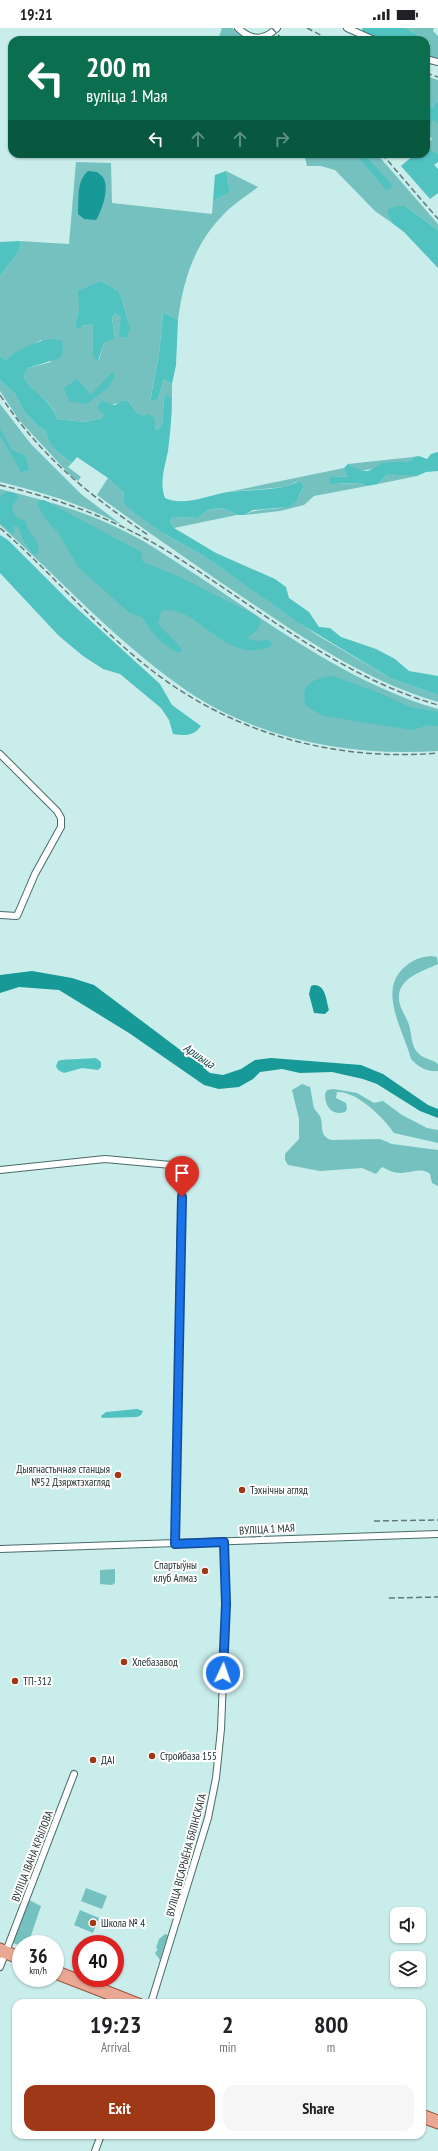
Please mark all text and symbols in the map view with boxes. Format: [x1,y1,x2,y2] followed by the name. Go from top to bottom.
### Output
[20,5,52,24] text: 19:21
[86,48,150,85] text: 200 m
[20,52,72,104] icon: left
[86,84,168,107] text: вуліца 1 Мая
[145,128,167,150] icon: left
[187,128,209,150] icon: ahead
[229,128,251,150] icon: ahead
[271,128,293,150] icon: right
[181,1040,219,1072] water label: Аршыца
[165,1156,199,1197] pin
[171,1162,193,1184] icon: arrive
[17,1462,110,1489] place label: Дыягнастычная станцыя №52 Дзяржтэхагляд
[113,1470,123,1480] marker: Дыягнастычная станцыя №52 Дзяржтэхагляд
[250,1483,308,1497] place label: Тэхнічны агляд
[237,1485,247,1495] marker: Тэхнічны агляд
[239,1521,295,1537] street label: ВУЛІЦА 1 МАЯ
[154,1558,197,1585] place label: Спартыўны клуб Алмаз
[200,1566,210,1576] marker: Спартыўны клуб Алмаз
[202,1652,244,1694] position arrow
[132,1655,178,1669] place label: Хлебазавод
[119,1657,129,1667] marker: Хлебазавод
[23,1674,52,1688] place label: ТП-312
[10,1676,20,1686] marker: ТП-312
[160,1749,217,1763] place label: Стройбаза 155
[147,1751,157,1761] marker: Стройбаза 155
[101,1753,115,1767] place label: ДАІ
[88,1755,98,1765] marker: ДАІ
[163,1791,209,1918] street label: ВУЛІЦА ВІСАРЫЁНА БЯЛІНСКАГА
[8,1808,56,1904] street label: ВУЛІЦА ІВАНА КРЫЛОВА
[390,1907,426,1987] map controls
[390,1907,426,1943] button: sound
[101,1916,145,1930] place label: Школа № 4
[88,1918,98,1928] marker: Школа № 4
[72,1935,124,1987] speed limit sign: 40
[28,1943,48,1969] text: 36
[390,1951,426,1987] button: layers
[29,1964,47,1977] text: km/h
[90,2009,142,2040] text: 19:23
[222,2009,233,2040] text: 2
[314,2009,348,2040] text: 800
[101,2039,130,2056] text: Arrival
[219,2039,236,2056] text: min
[327,2039,335,2056] text: m
[24,2085,215,2131] button: Exit
[223,2085,414,2131] button: Share

